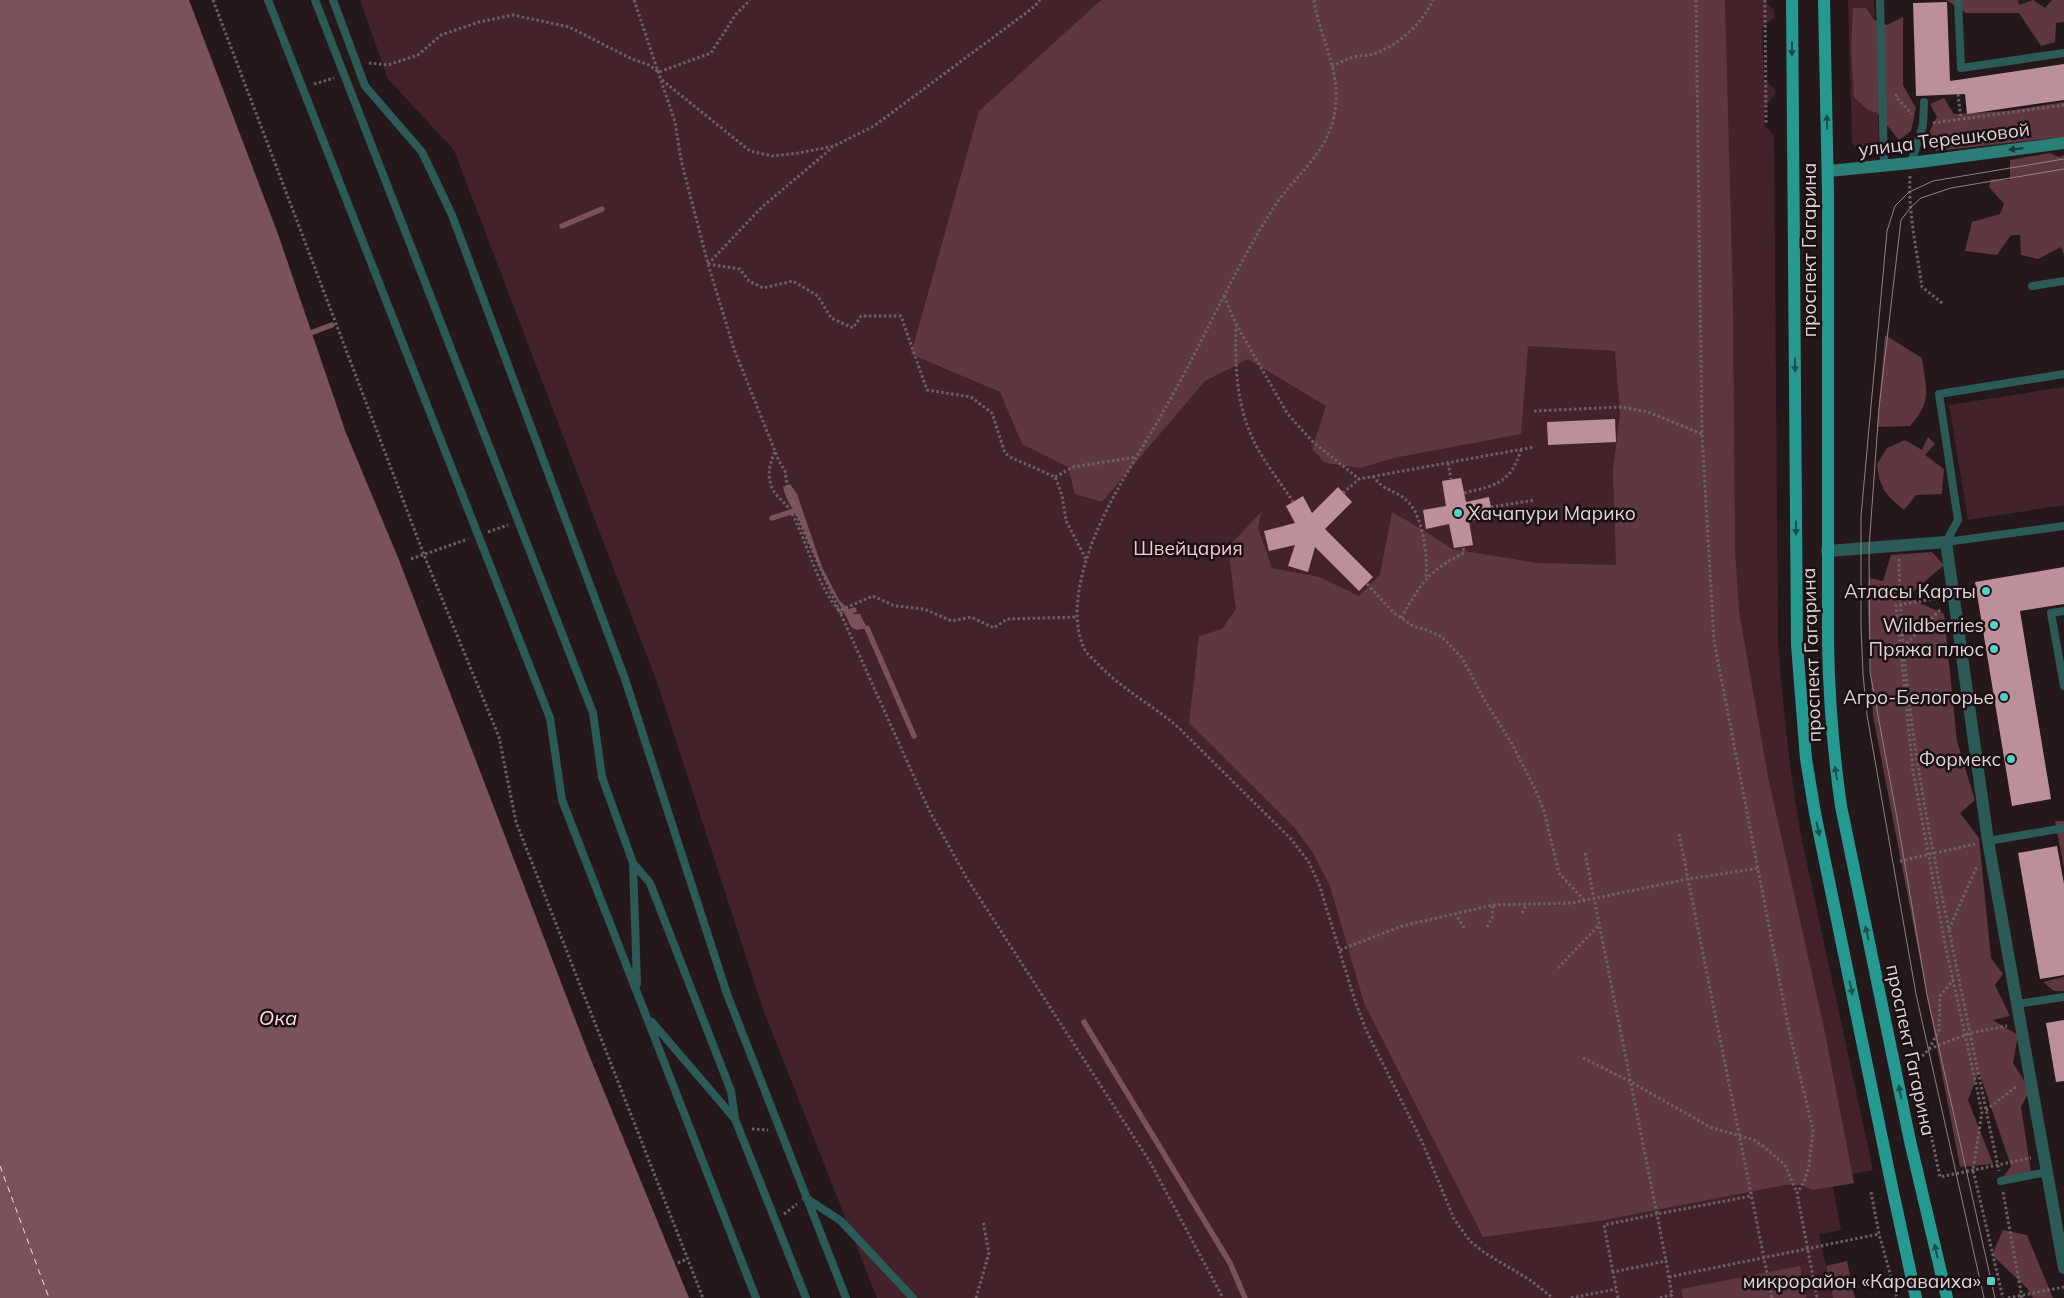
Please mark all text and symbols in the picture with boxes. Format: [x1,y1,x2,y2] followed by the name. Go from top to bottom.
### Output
[1788,41,1796,57] one-way arrow
[1822,114,1830,130] one-way arrow
[1857,117,2031,161] street label: улица Терешковой
[2007,145,2023,153] one-way arrow
[1797,163,1821,337] street label: проспект Гагарина
[1791,358,1799,374] one-way arrow
[1468,501,1636,525] place label: Хачапури Марико
[1452,507,1464,519] marker: Хачапури Марико
[1792,520,1800,536] one-way arrow
[1133,536,1243,560] park label: Швейцария
[1796,567,1826,743] street label: проспект Гагарина
[1844,579,1976,603] place label: Атласы Карты
[1980,585,1992,597] marker: Атласы Карты
[1883,613,1984,637] place label: Wildberries
[1988,619,2000,631] marker: Wildberries
[1869,637,1984,661] place label: Пряжа плюс
[1988,643,2000,655] marker: Пряжа плюс
[1843,685,1994,709] place label: Агро-Белогорье
[1998,691,2010,703] marker: Агро-Белогорье
[1919,747,2001,771] place label: Формекс
[2005,753,2017,765] marker: Формекс
[1832,765,1840,781] one-way arrow
[1814,821,1822,837] one-way arrow
[1863,924,1871,940] one-way arrow
[1881,962,1941,1138] street label: проспект Гагарина
[1847,981,1855,997] one-way arrow
[259,1005,297,1030] water label: Ока
[1896,1084,1904,1100] one-way arrow
[1932,1243,1940,1258] one-way arrow
[1743,1269,1981,1293] place label: микрорайон «Караваиха»
[1985,1275,1997,1287] marker: микрорайон «Караваиха»

